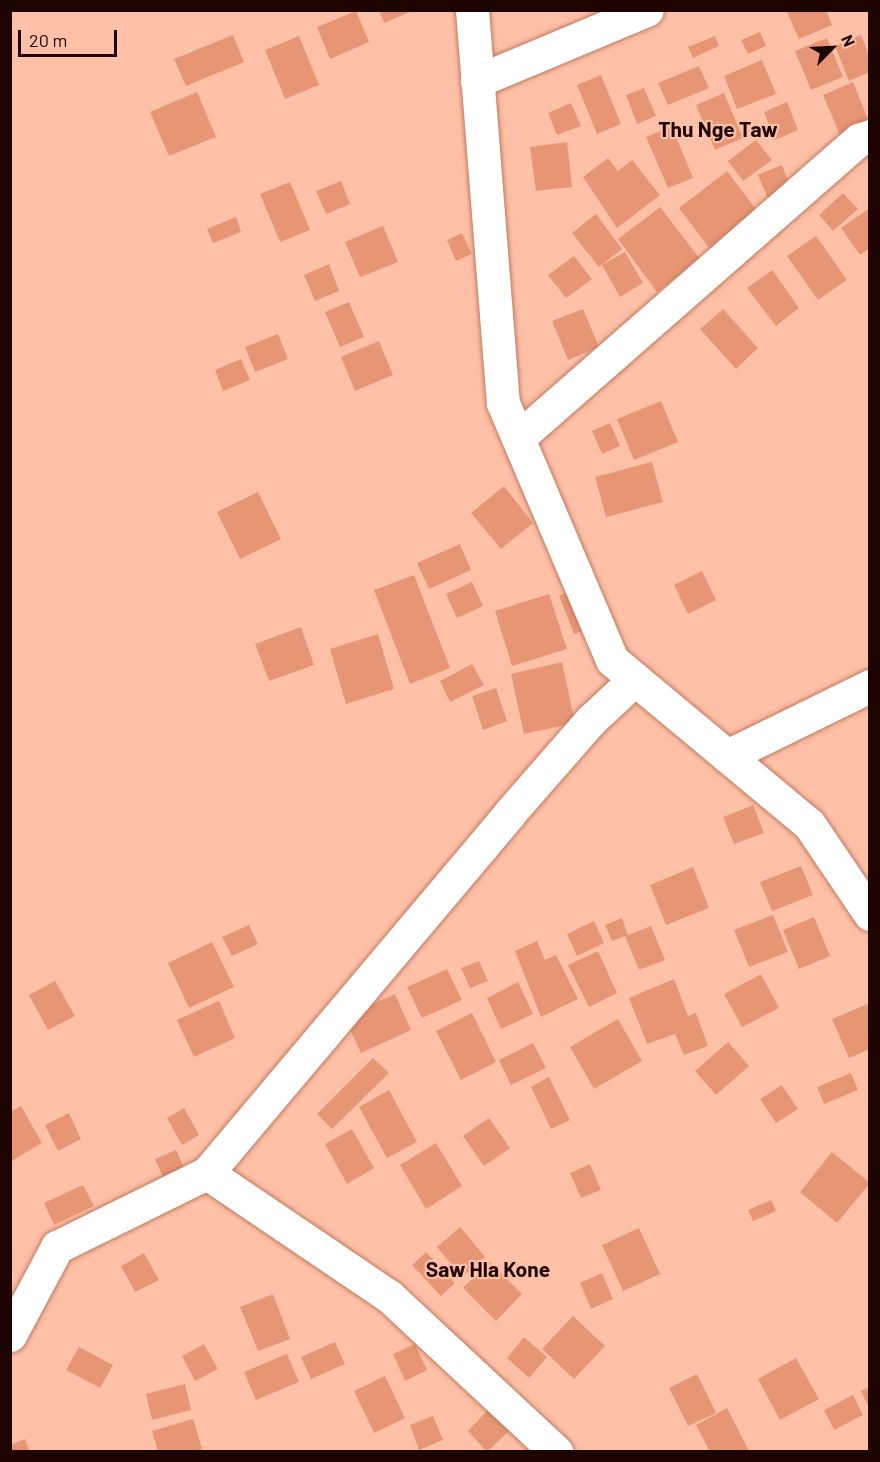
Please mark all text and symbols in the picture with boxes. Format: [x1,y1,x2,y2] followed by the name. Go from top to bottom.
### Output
[21,18,120,56] scale bar
[802,18,862,78] north arrow
[29,29,67,51] text: 20 m
[838,32,860,49] text: N
[658,116,778,142] district label: Thu Nge Taw
[426,1256,550,1282] district label: Saw Hla Kone

